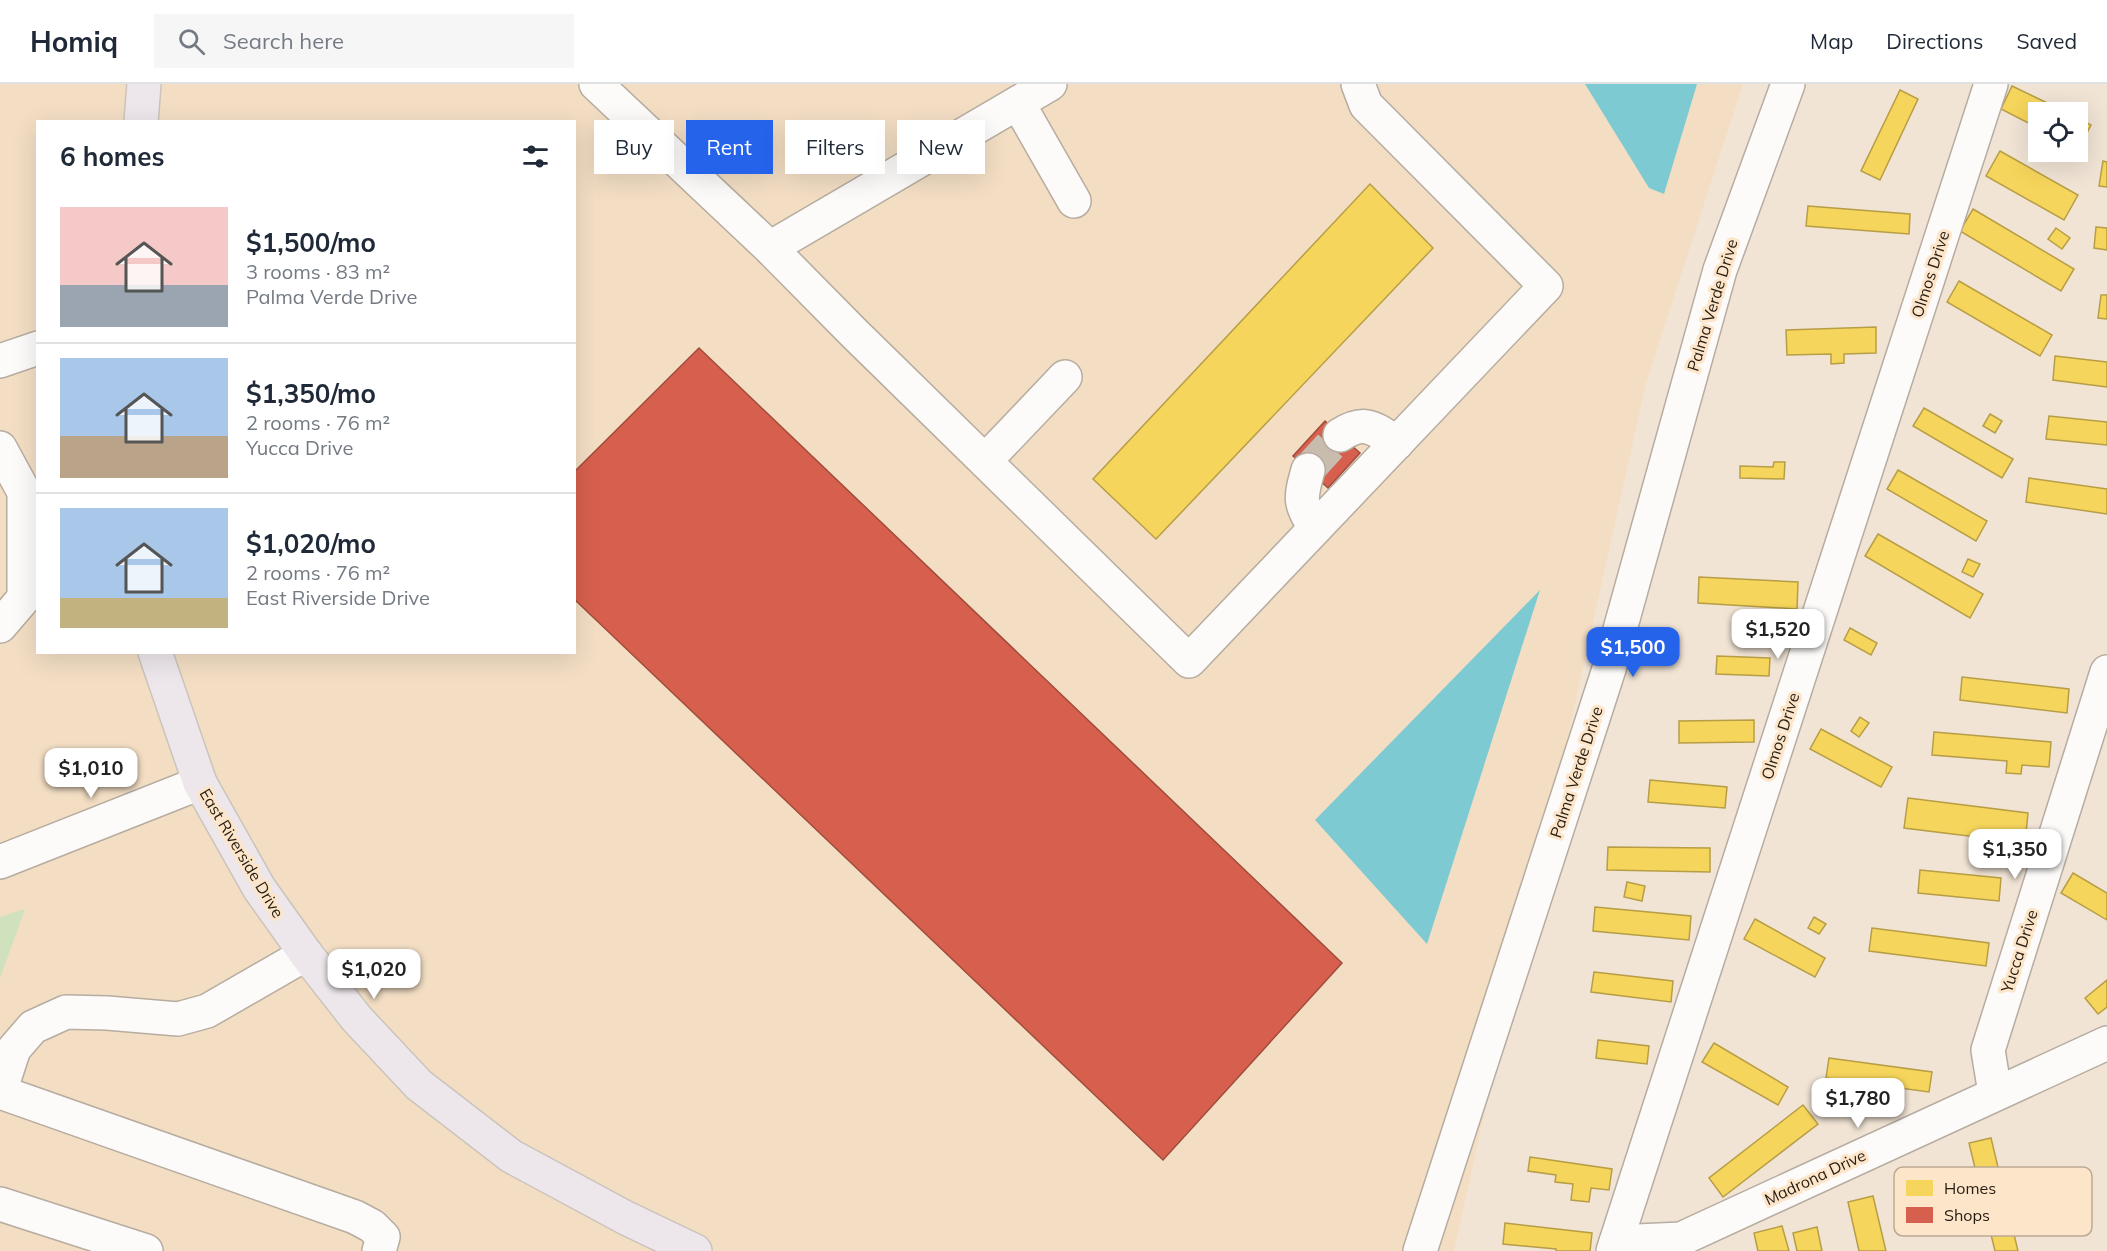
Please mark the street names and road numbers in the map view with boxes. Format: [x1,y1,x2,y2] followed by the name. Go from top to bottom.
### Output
[1907,228,1953,320] street label: Olmos Drive
[1682,237,1742,373] street label: Palma Verde Drive
[1757,690,1803,782] street label: Olmos Drive
[1545,704,1607,840] street label: Palma Verde Drive
[196,785,288,921] street label: East Riverside Drive
[1996,907,2042,996] street label: Yucca Drive
[1761,1145,1869,1209] street label: Madrona Drive

